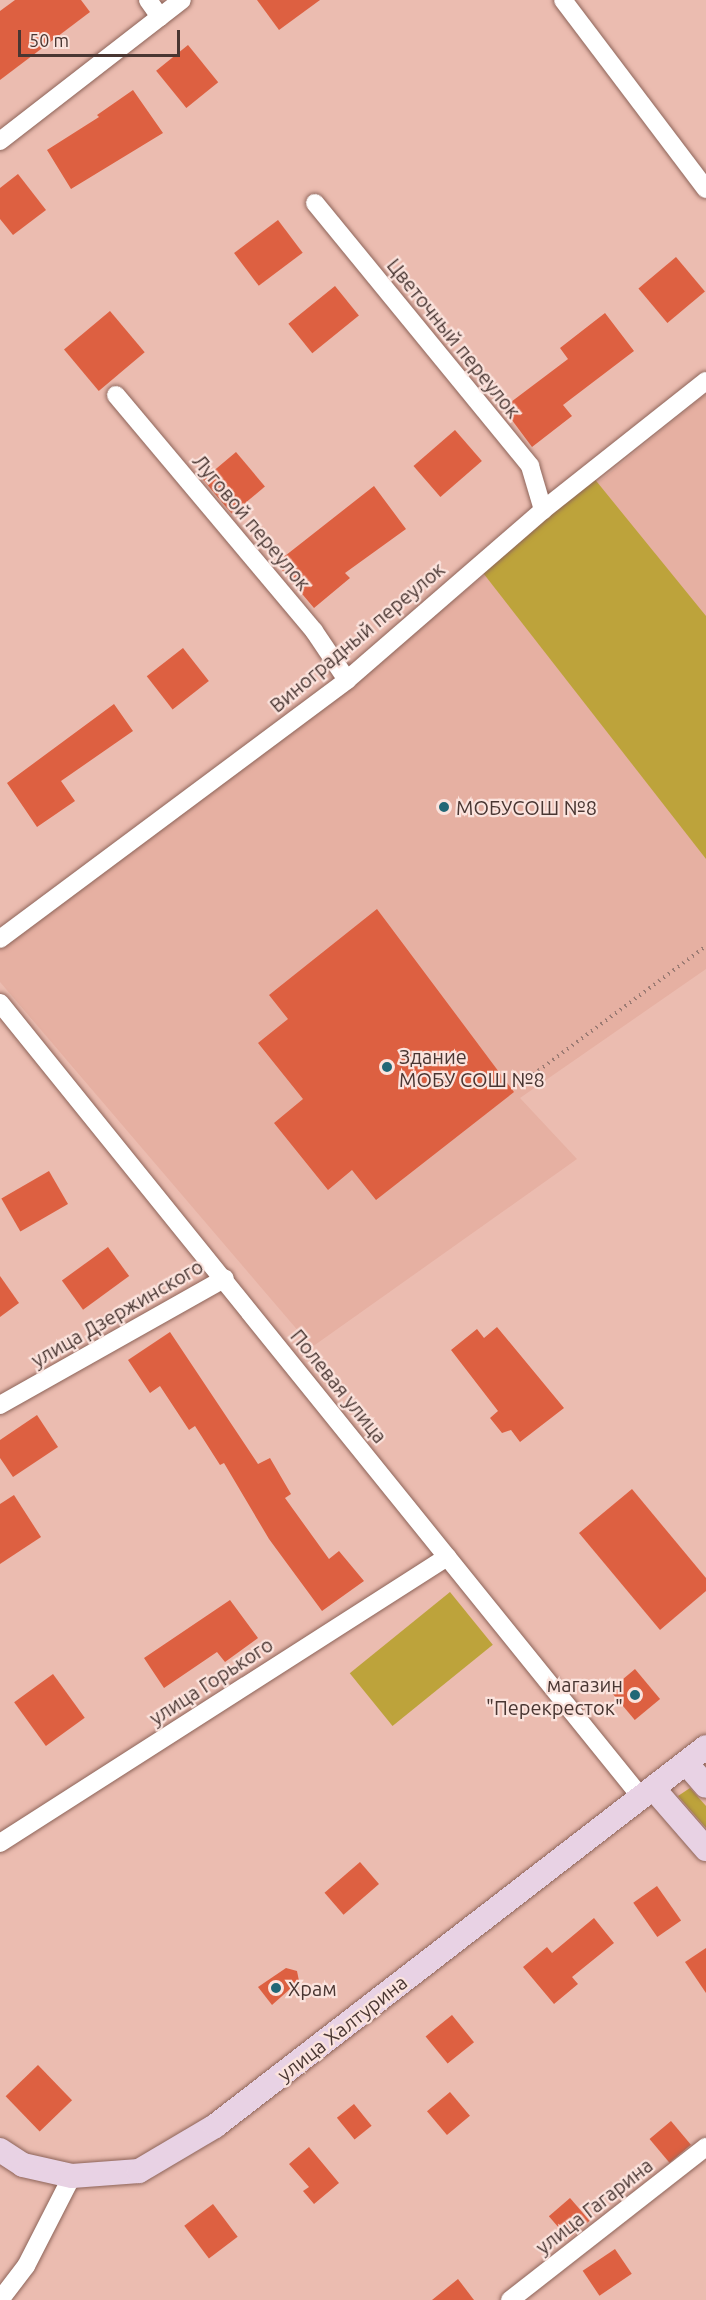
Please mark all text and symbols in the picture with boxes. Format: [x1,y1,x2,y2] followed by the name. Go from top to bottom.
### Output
[21,18,183,56] scale bar
[29,30,69,50] text: 50 m
[382,253,526,423] street label: Цветочный переулок
[188,449,316,595] street label: Луговой переулок
[265,557,449,717] street label: Виноградный переулок
[456,795,597,819] place label: МОБУСОШ №8
[437,800,451,814] marker: МОБУСОШ №8
[399,1044,545,1091] place label: Здание МОБУ СОШ №8
[380,1060,394,1074] marker: Здание МОБУ СОШ №8
[27,1254,207,1372] street label: улица Дзержинского
[286,1324,392,1448] street label: Полевая улица
[145,1632,277,1730] street label: улица Горького
[486,1672,623,1719] place label: магазин "Перекресток"
[628,1688,642,1702] marker: магазин "Перекресток"
[272,1970,412,2086] street label: улица Халтурина
[288,1976,337,2000] place label: Храм
[269,1981,283,1995] marker: Храм
[531,2153,657,2259] street label: улица Гагарина

